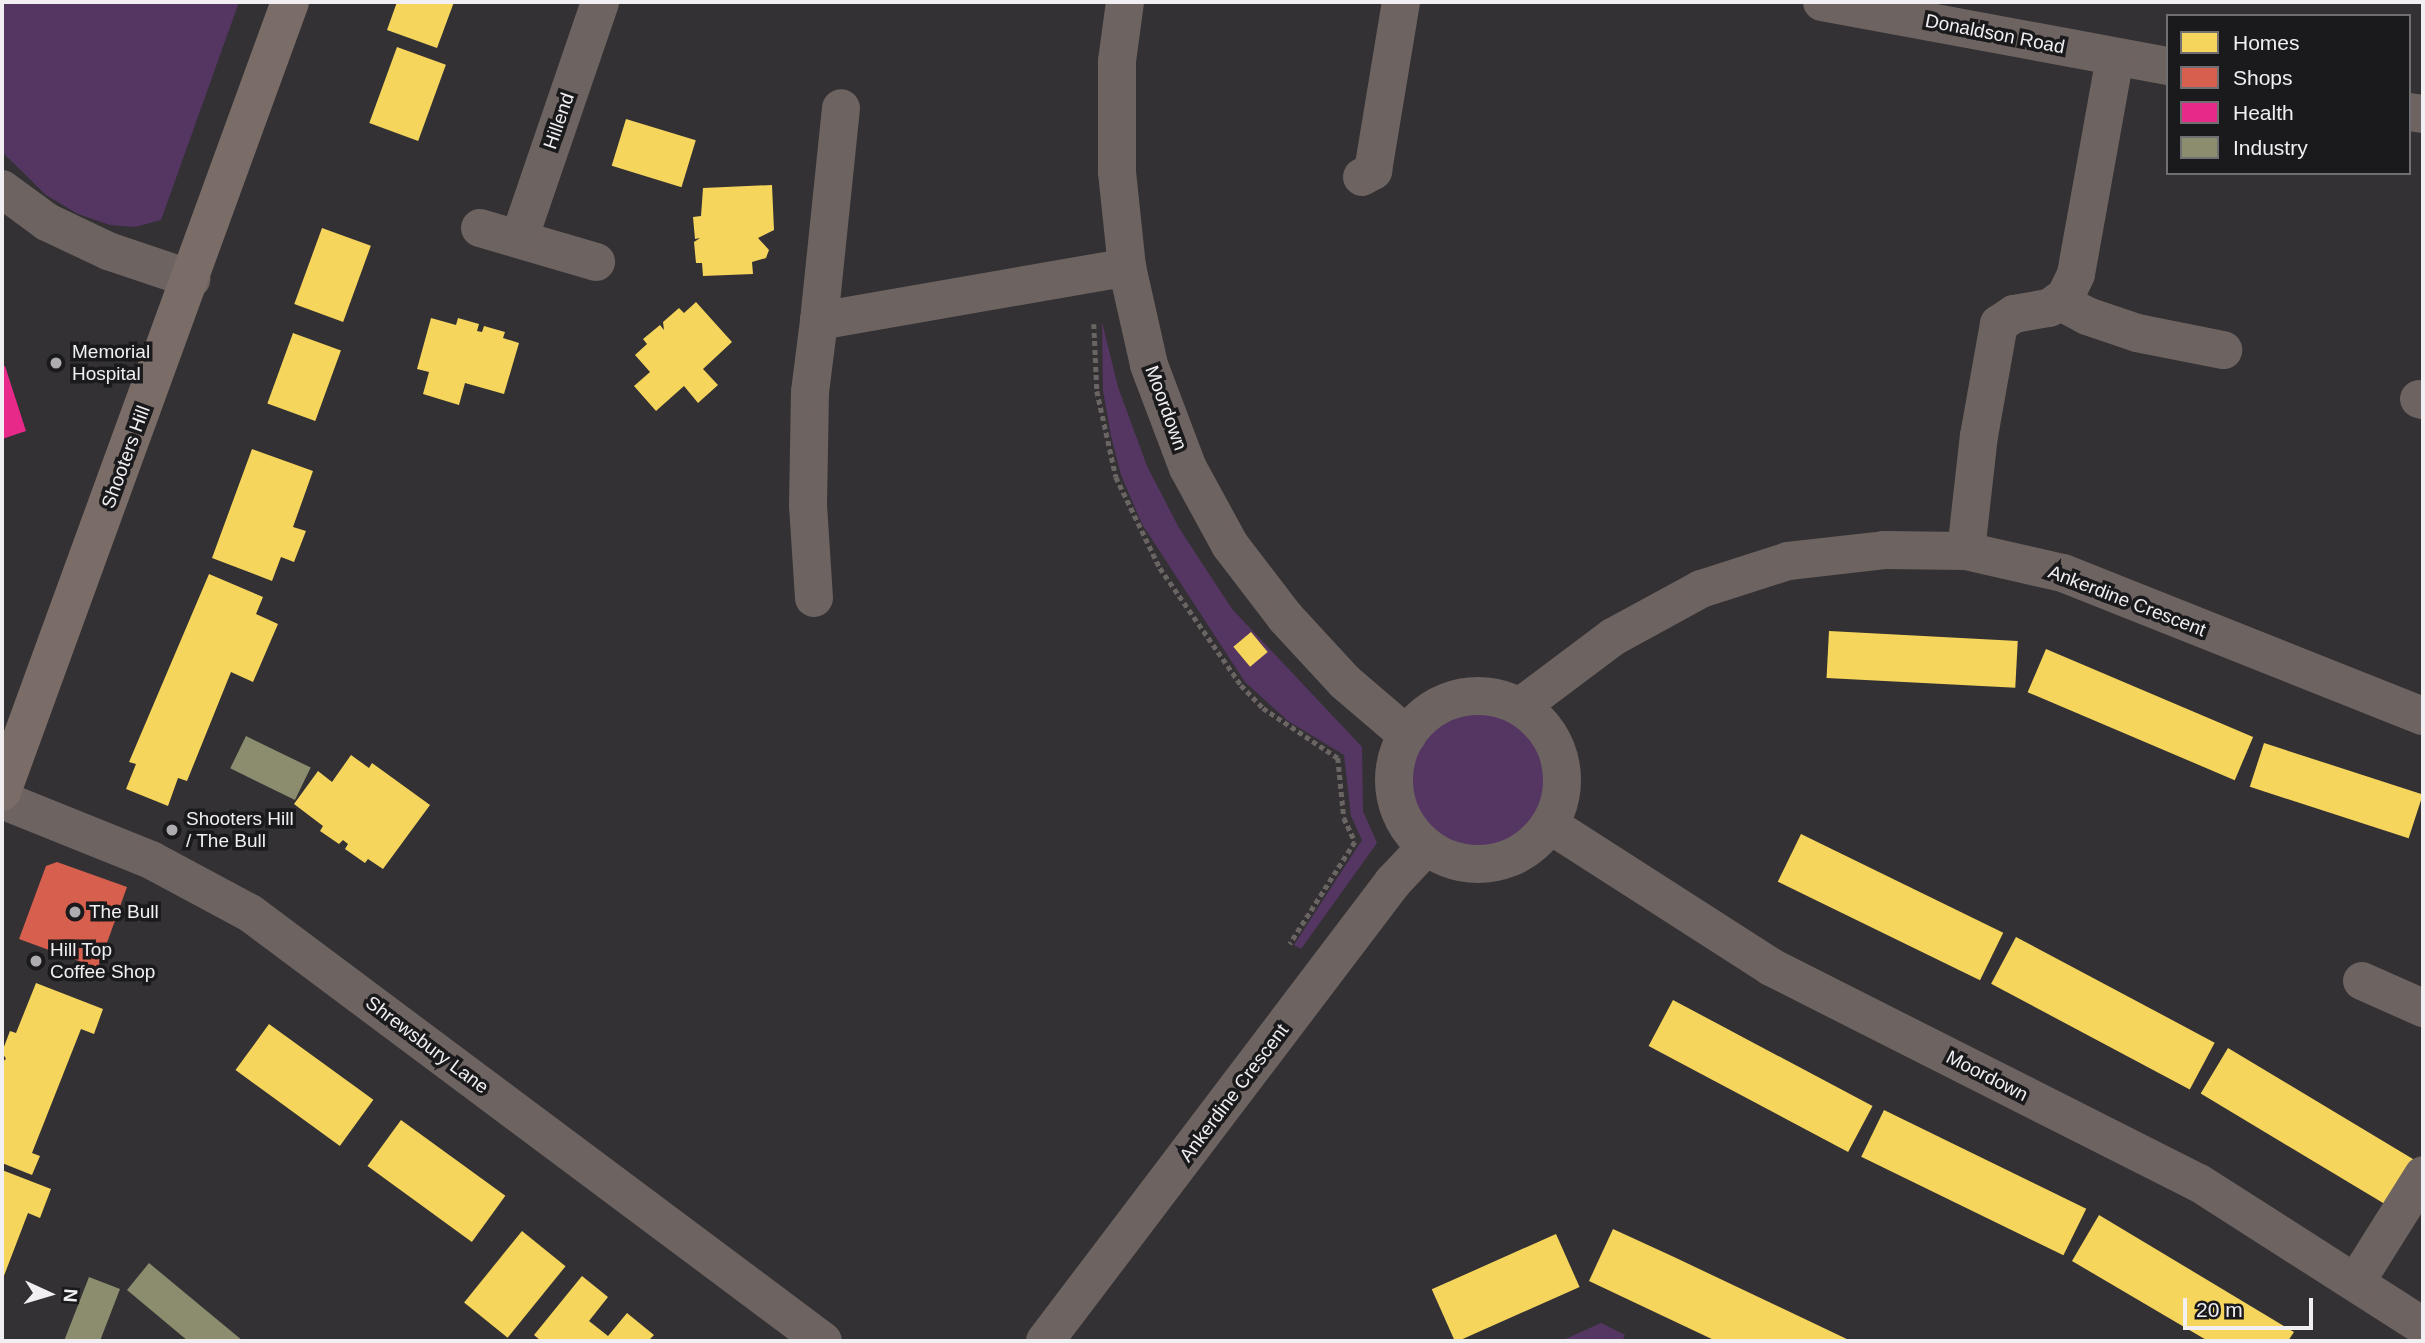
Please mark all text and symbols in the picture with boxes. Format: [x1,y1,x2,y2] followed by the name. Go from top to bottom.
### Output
[1923,9,2067,59] street label: Donaldson Road
[2166,14,2411,175] legend
[2233,31,2300,54] text: Homes
[2233,66,2293,89] text: Shops
[539,90,579,152] street label: Hillend
[2233,101,2294,124] text: Health
[2233,136,2308,159] text: Industry
[72,341,150,385] place label: Memorial Hospital
[46,353,66,373] marker: Memorial Hospital
[1140,362,1192,454] street label: Moordown
[97,402,155,512] street label: Shooters Hill
[2045,560,2209,642] street label: Ankerdine Crescent
[186,808,294,852] place label: Shooters Hill / The Bull
[164,822,180,838] marker: Shooters Hill / The Bull
[89,901,159,923] place label: The Bull
[67,904,83,920] marker: The Bull
[50,939,155,983] place label: Hill Top Coffee Shop
[28,953,44,969] marker: Hill Top Coffee Shop
[361,991,493,1099] street label: Shrewsbury Lane
[1175,1020,1293,1166] street label: Ankerdine Crescent
[1942,1046,2032,1106] street label: Moordown
[14,1259,84,1329] north arrow
[2187,1284,2316,1328] scale bar
[59,1288,81,1303] text: N
[2196,1298,2243,1321] text: 20 m

